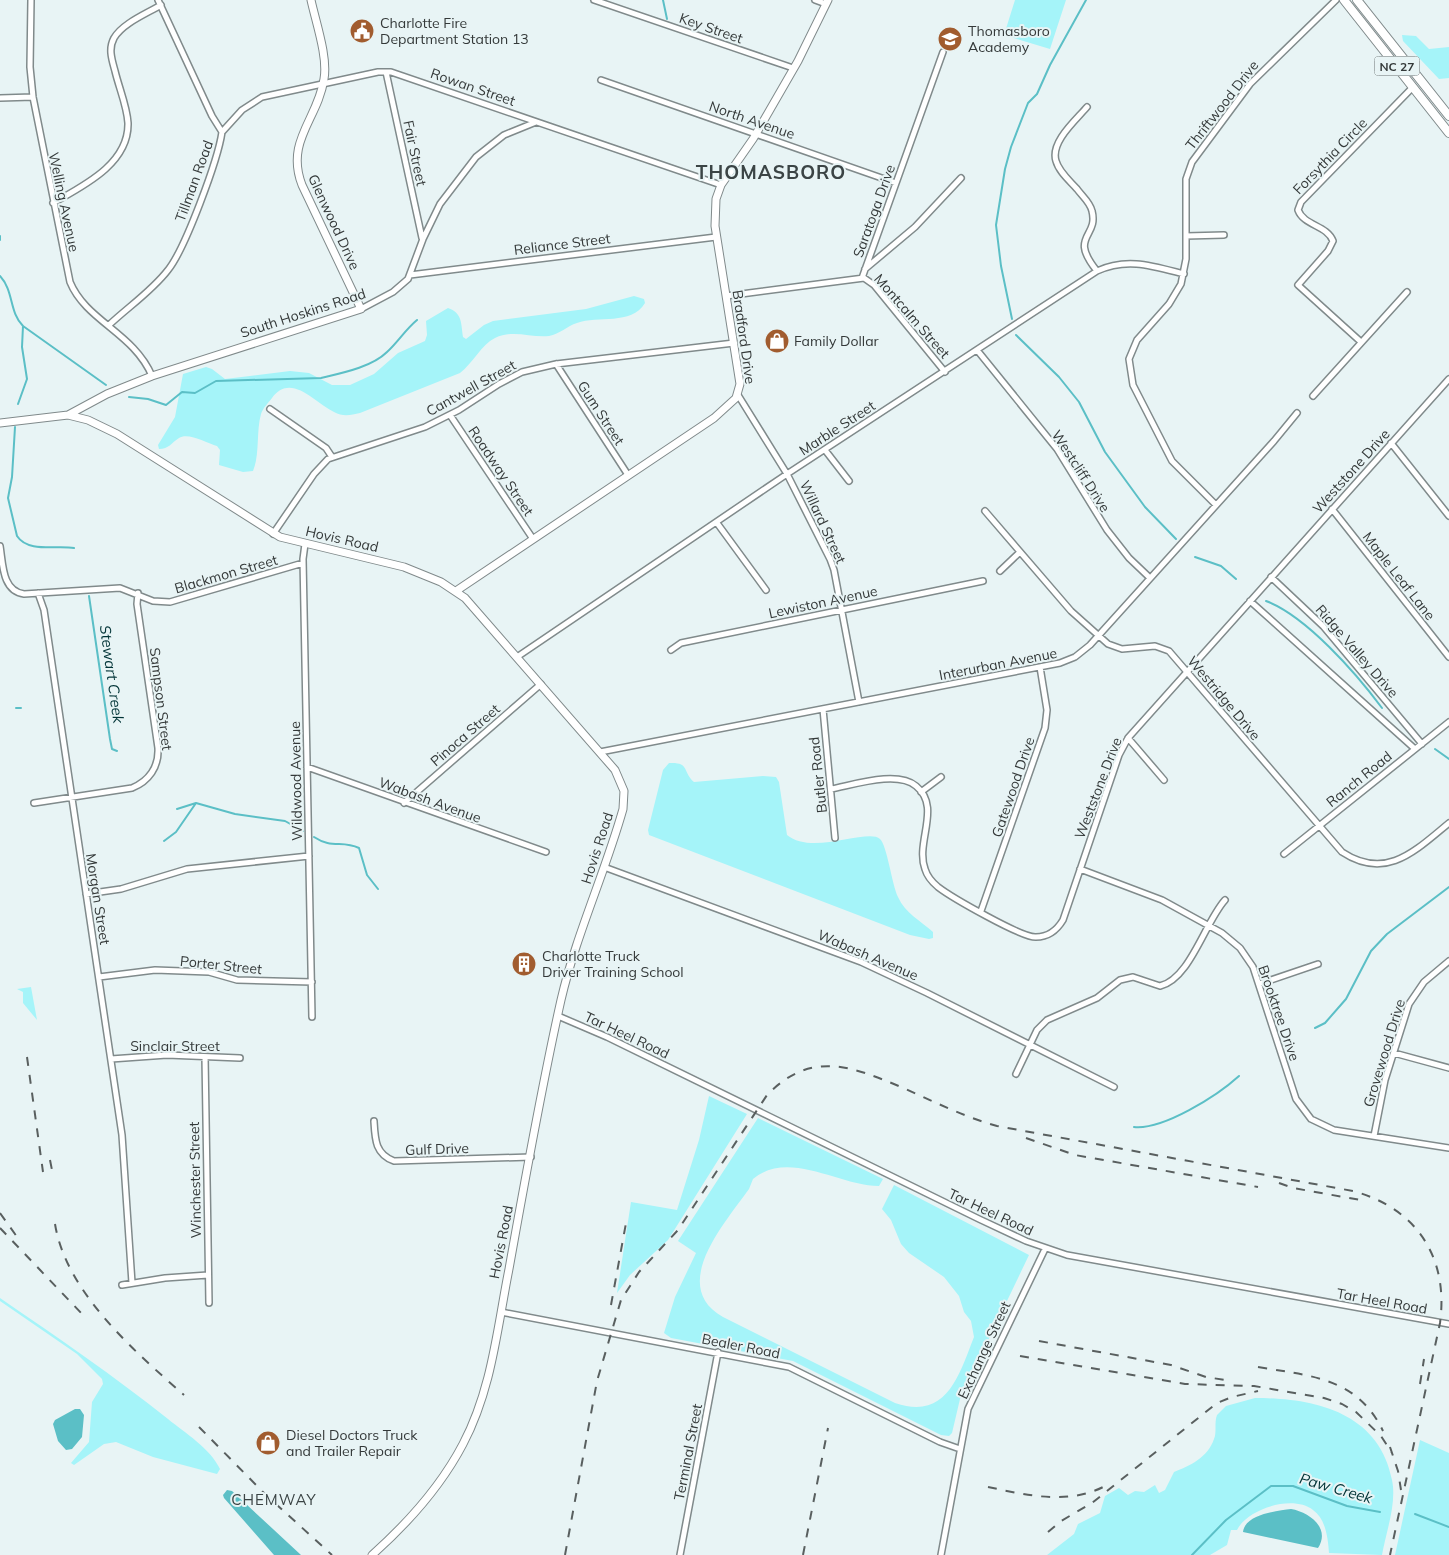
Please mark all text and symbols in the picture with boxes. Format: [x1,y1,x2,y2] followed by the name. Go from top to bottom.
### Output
[677,9,745,47] street label: Key Street
[380,14,529,48] place label: Charlotte Fire Department Station 13
[349,18,375,44] public building icon: Charlotte Fire Department Station 13
[968,22,1050,56] place label: Thomasboro Academy
[937,26,963,52] school or university icon: Thomasboro Academy
[1374,56,1420,76] road number: NC 27
[1182,57,1262,153] street label: Thriftwood Drive
[428,64,518,110] street label: Rowan Street
[707,97,797,143] street label: North Avenue
[1289,114,1371,198] street label: Forsythia Circle
[399,118,431,188] street label: Fair Street
[171,138,217,224] street label: Tillman Road
[45,151,83,253] street label: Welling Avenue
[696,160,846,184] district label: THOMASBORO
[849,162,899,260] street label: Saratoga Drive
[304,171,364,273] street label: Glenwood Drive
[513,229,611,259] street label: Reliance Street
[870,270,954,362] street label: Montcalm Street
[238,284,368,342] street label: South Hoskins Road
[728,289,760,385] street label: Bradford Drive
[764,328,790,354] shop icon: Family Dollar
[794,332,880,350] place label: Family Dollar
[423,356,519,420] street label: Cantwell Street
[574,377,628,449] street label: Gum Street
[796,397,879,459] street label: Marble Street
[464,423,538,519] street label: Roadway Street
[1308,425,1394,517] street label: Weststone Drive
[1048,427,1114,515] street label: Westcliff Drive
[796,478,850,567] street label: Willard Street
[304,522,380,556] street label: Hovis Road
[1359,528,1439,624] street label: Maple Leaf Lane
[172,551,280,597] street label: Blackmon Street
[767,582,879,622] street label: Lewiston Avenue
[1312,601,1402,701] street label: Ridge Valley Drive
[96,624,128,726] water label: Stewart Creek
[937,644,1059,684] street label: Interurban Avenue
[146,647,176,751] street label: Sampson Street
[1184,652,1264,744] street label: Westridge Drive
[427,700,504,770] street label: Pinoca Street
[286,721,306,841] street label: Wildwood Avenue
[987,734,1039,840] street label: Gatewood Drive
[1070,735,1126,841] street label: Weststone Drive
[805,736,831,814] street label: Butler Road
[1322,747,1396,811] street label: Ranch Road
[376,773,484,827] street label: Wabash Avenue
[577,810,617,886] street label: Hovis Road
[82,852,114,946] street label: Morgan Street
[815,926,921,984] street label: Wabash Avenue
[542,947,684,981] place label: Charlotte Truck Driver Training School
[511,951,537,977] building icon: Charlotte Truck Driver Training School
[179,952,263,978] street label: Porter Street
[1254,963,1304,1063] street label: Brooktree Drive
[1359,997,1409,1109] street label: Grovewood Drive
[582,1007,672,1063] street label: Tar Heel Road
[130,1037,220,1055] street label: Sinclair Street
[185,1121,205,1238] street label: Winchester Street
[405,1139,469,1159] street label: Gulf Drive
[946,1184,1036,1240] street label: Tar Heel Road
[485,1204,517,1280] street label: Hovis Road
[1335,1284,1429,1318] street label: Tar Heel Road
[954,1298,1015,1402] street label: Exchange Street
[700,1330,782,1362] street label: Bealer Road
[670,1402,706,1502] street label: Terminal Street
[286,1426,418,1460] place label: Diesel Doctors Truck and Trailer Repair
[255,1430,281,1456] shop icon: Diesel Doctors Truck and Trailer Repair
[1297,1469,1376,1508] water label: Paw Creek
[231,1490,317,1509] district label: CHEMWAY

